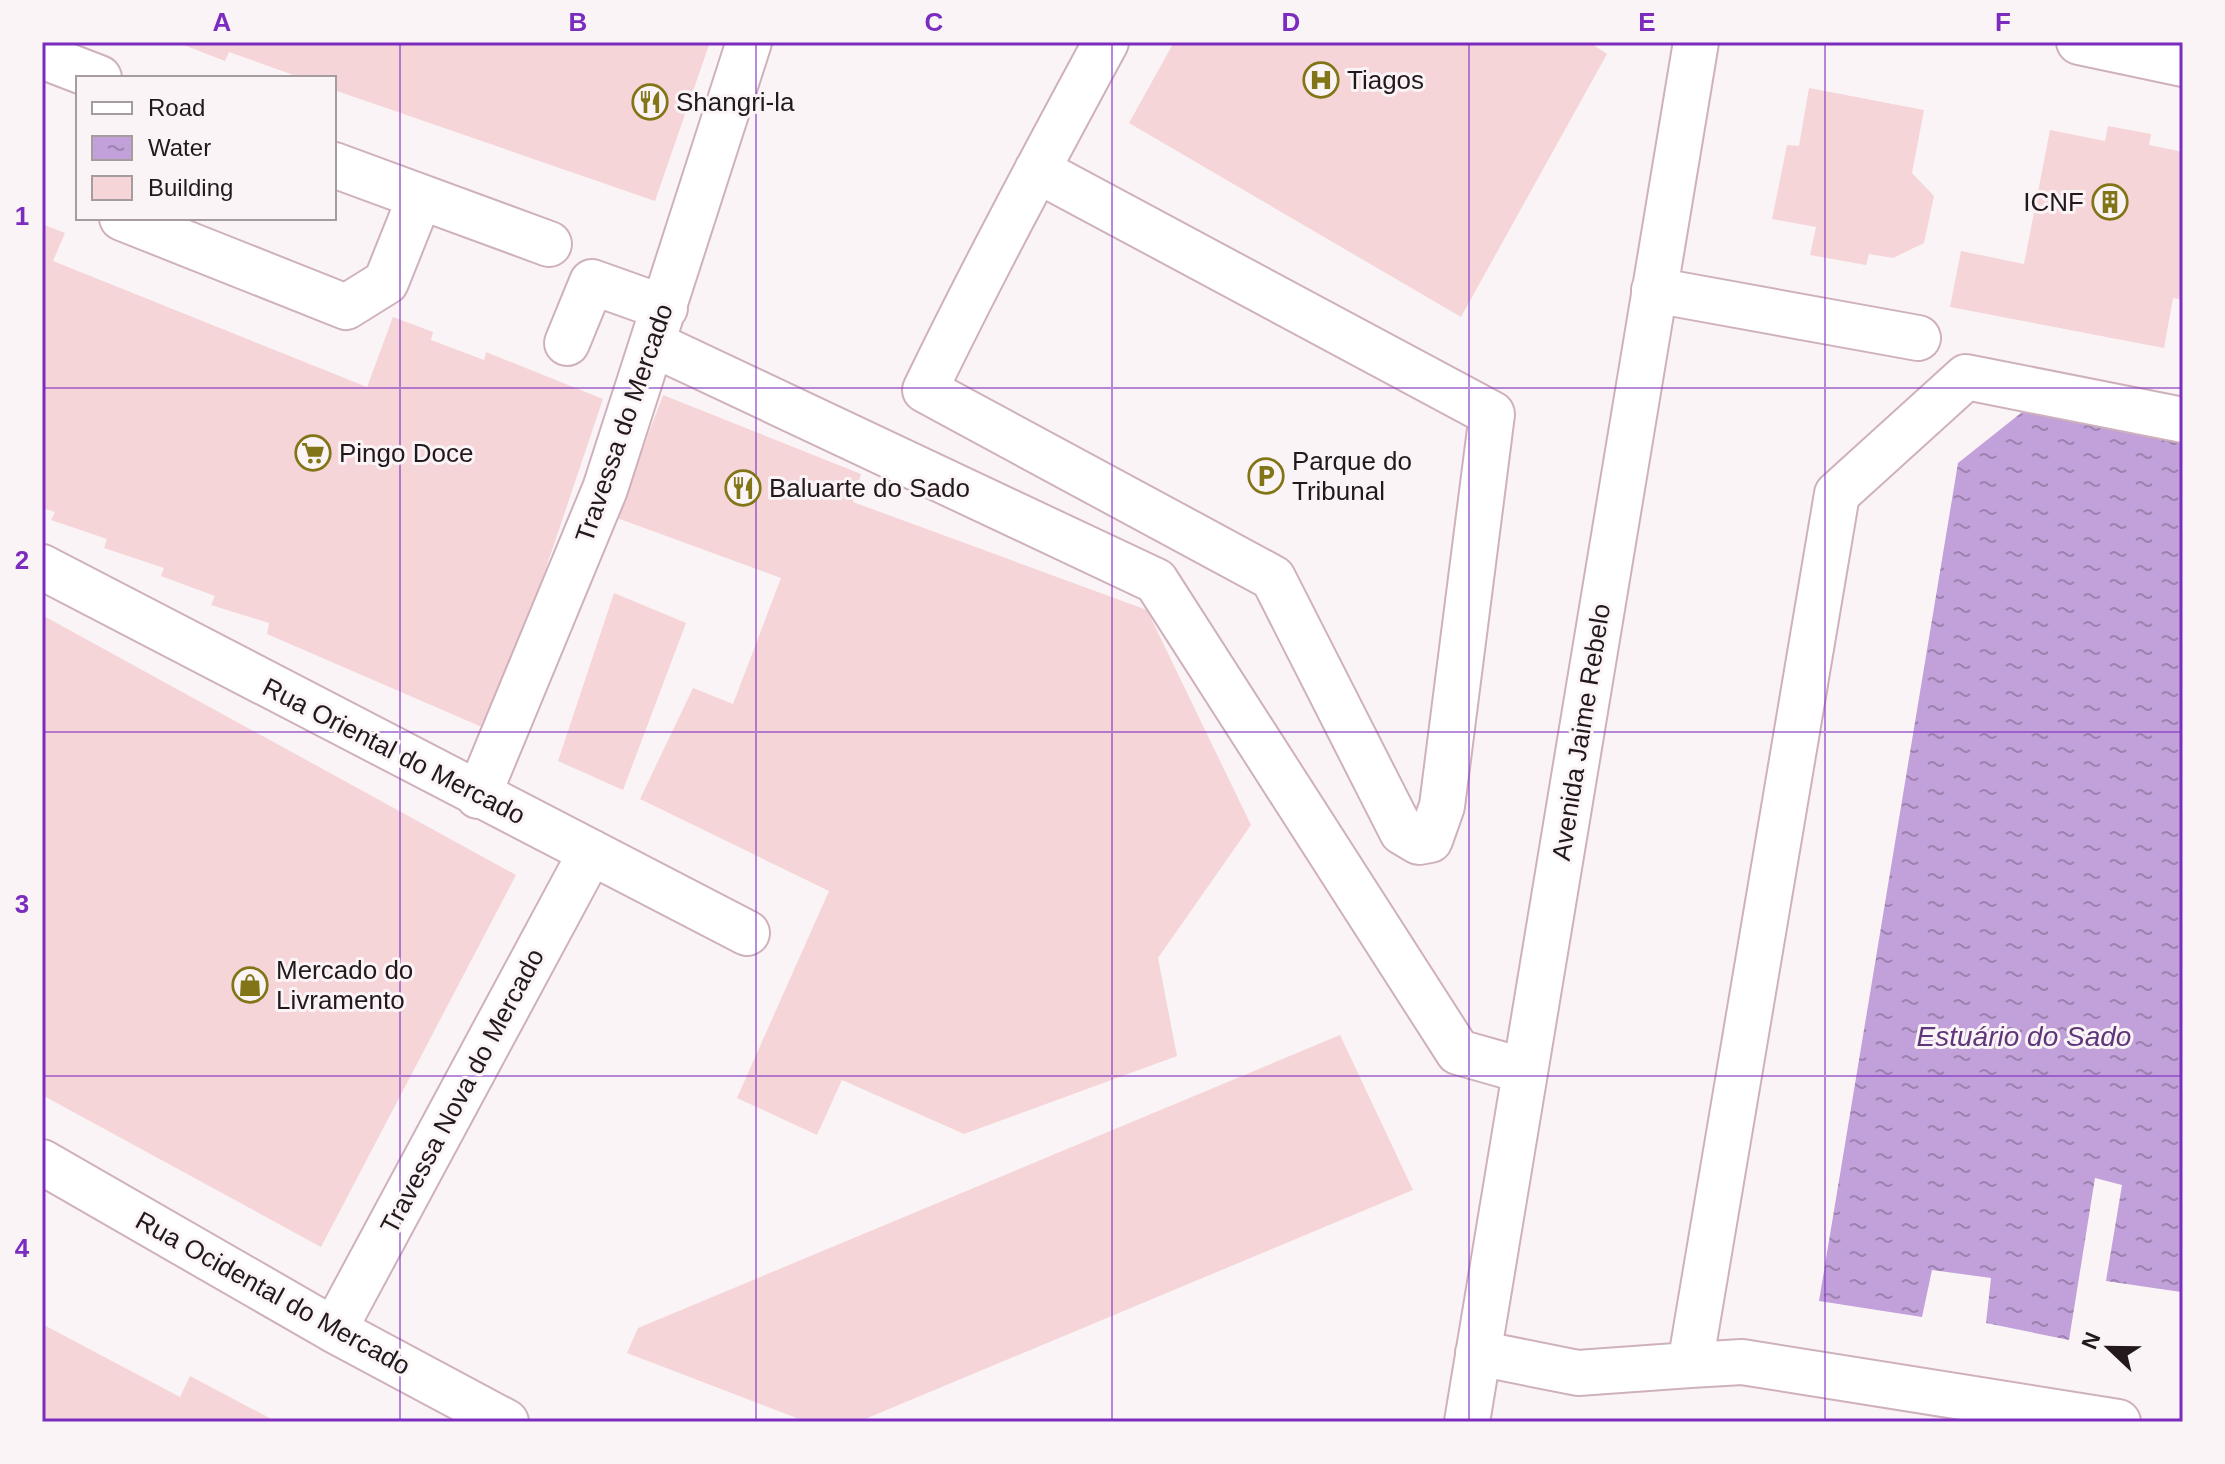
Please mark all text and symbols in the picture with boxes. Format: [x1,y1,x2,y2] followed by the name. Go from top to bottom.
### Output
[213,7,232,37] text: A
[569,7,587,37] text: B
[925,7,944,37] text: C
[1282,7,1300,37] text: D
[1638,7,1656,37] text: E
[1995,7,2011,37] text: F
[1302,61,1340,99] hospital icon: Tiagos
[1347,65,1424,95] place label: Tiagos
[76,76,336,220] legend
[631,83,669,121] restaurant icon: Shangri-la
[676,87,795,117] place label: Shangri-la
[148,94,205,121] text: Road
[148,134,211,161] text: Water
[148,174,233,201] text: Building
[2091,183,2129,221] building icon: ICNF
[2023,187,2084,217] place label: ICNF
[15,201,29,231] text: 1
[569,300,679,546] street label: Travessa do Mercado
[294,434,332,472] supermarket icon: Pingo Doce
[339,438,473,468] place label: Pingo Doce
[1292,446,1412,506] place label: Parque do Tribunal
[1247,457,1285,495] parking icon: Parque do Tribunal
[724,469,762,507] restaurant icon: Baluarte do Sado
[769,473,970,503] place label: Baluarte do Sado
[15,545,29,575] text: 2
[1546,601,1616,863] street label: Avenida Jaime Rebelo
[258,672,530,830] street label: Rua Oriental do Mercado
[15,889,29,919] text: 3
[374,943,550,1239] street label: Travessa Nova do Mercado
[276,955,413,1015] place label: Mercado do Livramento
[231,966,269,1004] shop icon: Mercado do Livramento
[1917,1021,2131,1052] water label: Estuário do Sado
[130,1205,416,1381] street label: Rua Ocidental do Mercado
[15,1233,30,1263] text: 4
[2069,1308,2149,1388] north arrow
[2076,1329,2105,1353] text: N

